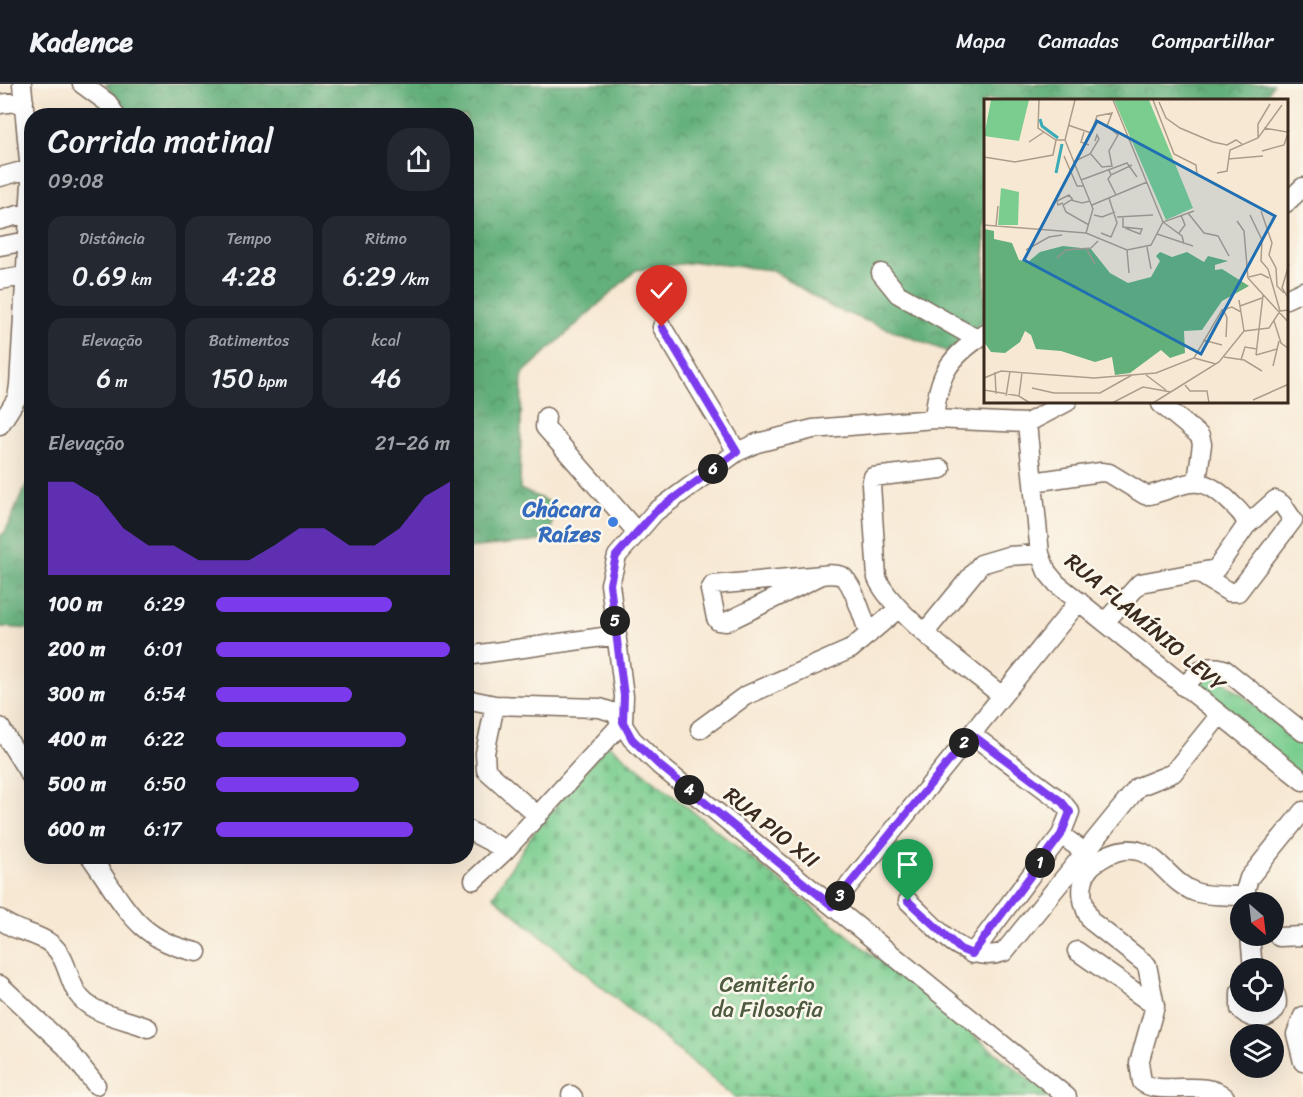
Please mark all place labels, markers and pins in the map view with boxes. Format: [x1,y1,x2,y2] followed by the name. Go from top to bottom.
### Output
[636,265,687,327] pin
[698,454,728,484] pin: 6
[522,490,602,554] place label: Chácara Raízes
[606,515,620,529] marker: Chácara Raízes
[600,606,630,636] pin: 5
[949,728,979,758] pin: 2
[674,775,704,805] pin: 4
[882,839,933,901] pin
[1025,848,1055,878] pin: 1
[825,881,855,911] pin: 3

